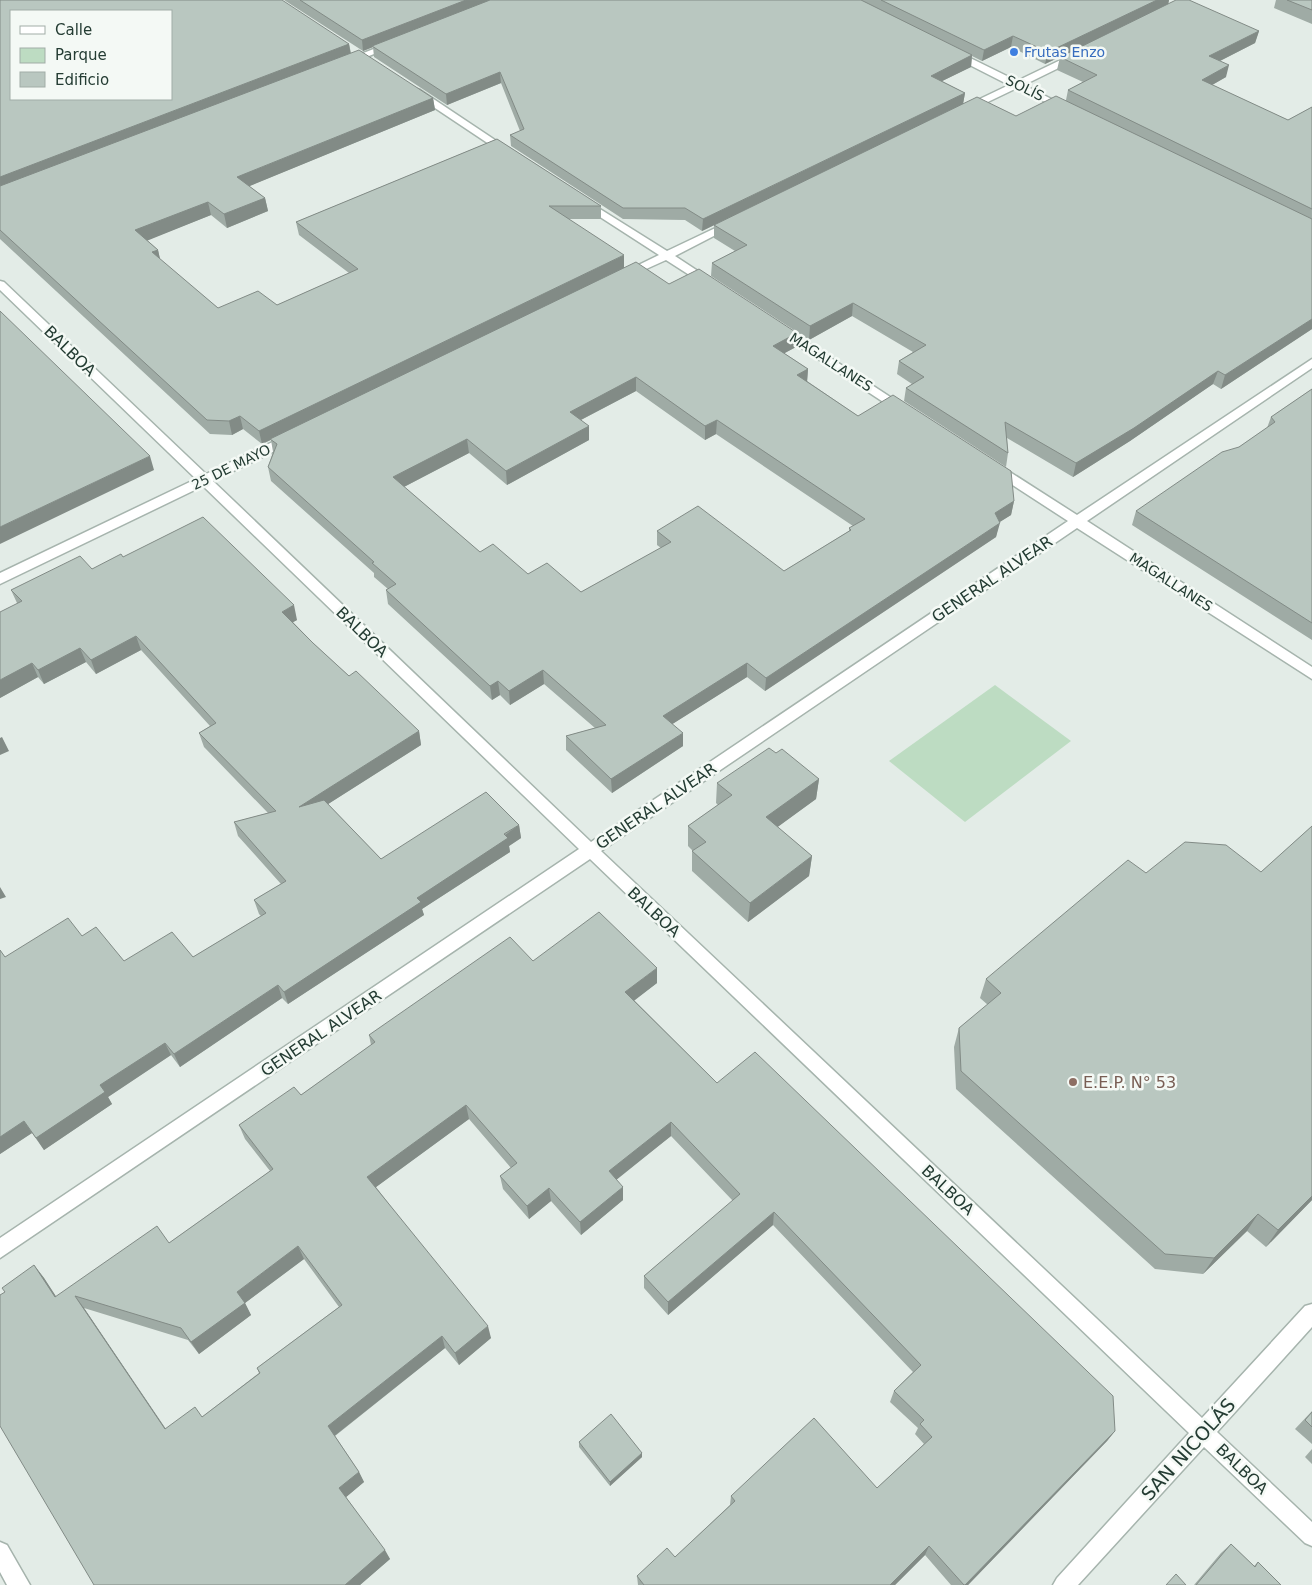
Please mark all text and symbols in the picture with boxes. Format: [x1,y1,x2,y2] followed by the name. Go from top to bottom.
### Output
[10,10,172,100] legend
[55,21,92,39] text: Calle
[1024,44,1105,60] place label: Frutas Enzo
[55,46,107,64] text: Parque
[1008,46,1020,58] marker: Frutas Enzo
[55,71,109,89] text: Edificio
[1003,72,1047,104] street label: SOLÍS
[40,322,100,380] street label: BALBOA
[787,329,876,395] street label: MAGALLANES
[189,441,273,493] street label: 25 DE MAYO
[928,532,1056,626] street label: GENERAL ALVEAR
[1127,549,1216,615] street label: MAGALLANES
[332,603,392,661] street label: BALBOA
[592,759,720,853] street label: GENERAL ALVEAR
[624,883,684,941] street label: BALBOA
[257,986,385,1080] street label: GENERAL ALVEAR
[1083,1073,1176,1092] place label: E.E.P. N° 53
[1067,1076,1079,1088] marker: E.E.P. N° 53
[918,1161,978,1219] street label: BALBOA
[1136,1393,1240,1505] street label: SAN NICOLÁS
[1212,1440,1272,1498] street label: BALBOA

